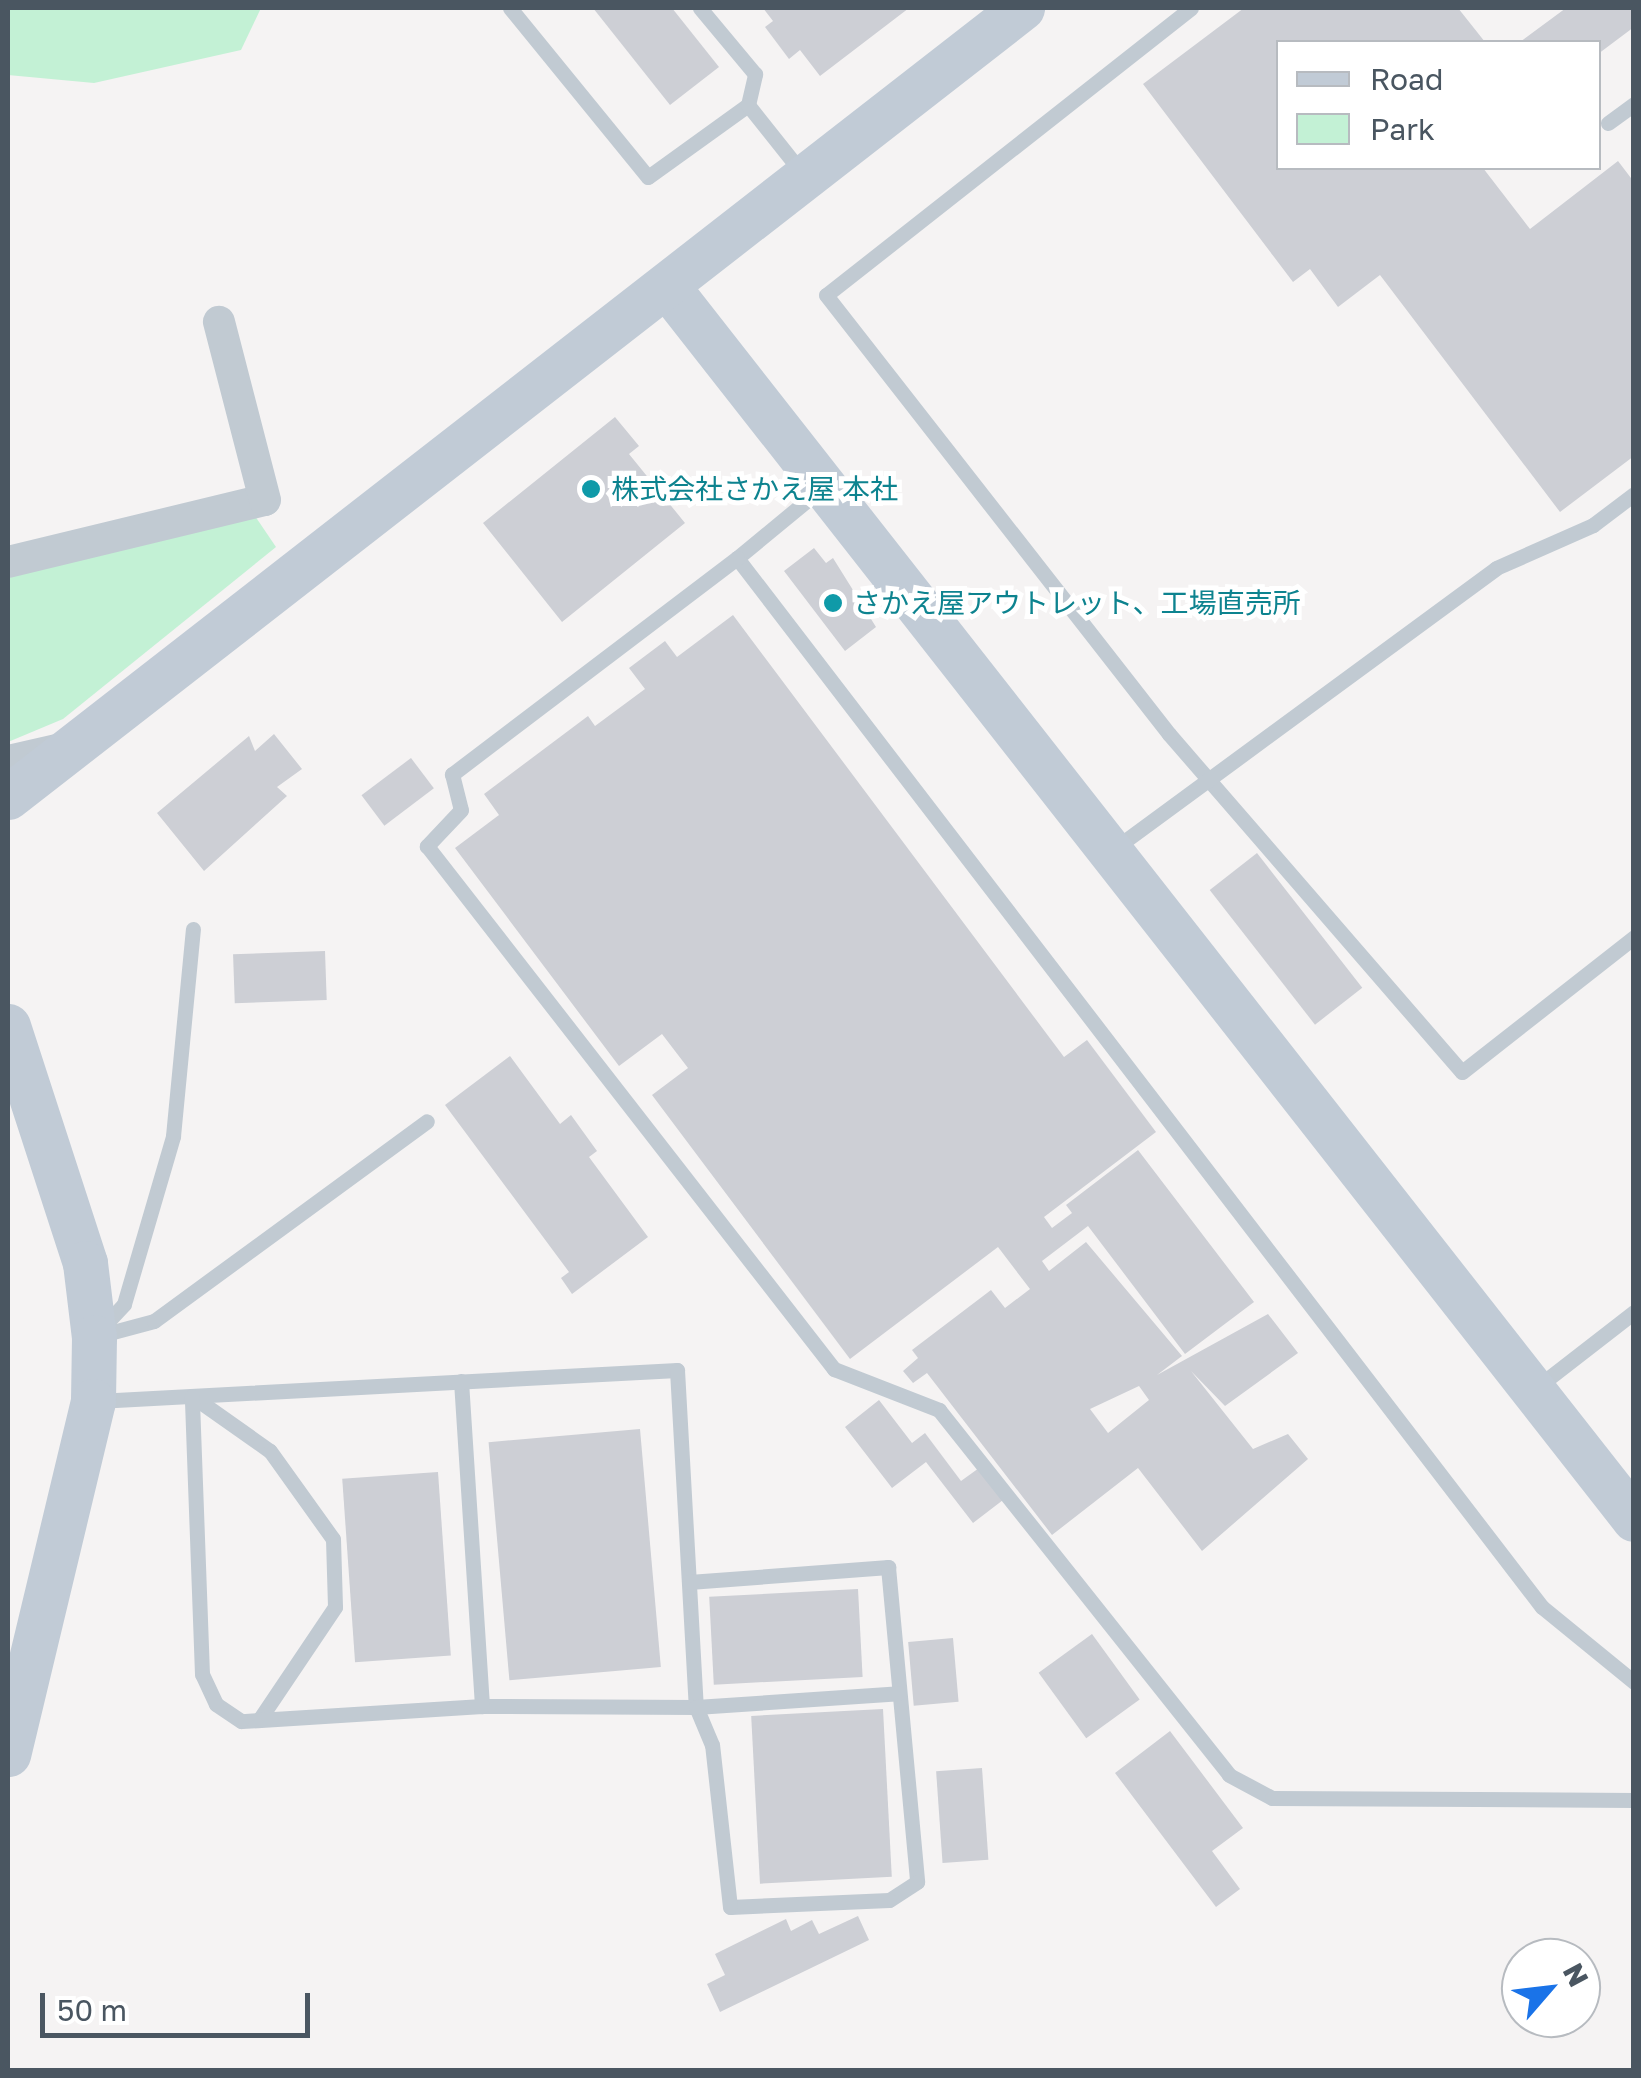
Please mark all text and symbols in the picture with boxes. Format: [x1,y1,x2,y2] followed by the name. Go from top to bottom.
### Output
[1276,40,1601,170] legend
[1370,61,1444,97] text: Road
[1370,111,1435,147] text: Park
[611,472,898,506] place label: 株式会社さかえ屋 本社
[580,478,602,500] marker: 株式会社さかえ屋 本社
[853,586,1300,620] place label: さかえ屋アウトレット、工場直売所
[822,592,844,614] marker: さかえ屋アウトレット、工場直売所
[1501,1938,1601,2038] north arrow
[1557,1957,1596,1992] text: N
[45,1973,315,2035] scale bar
[57,1992,127,2028] text: 50 m

